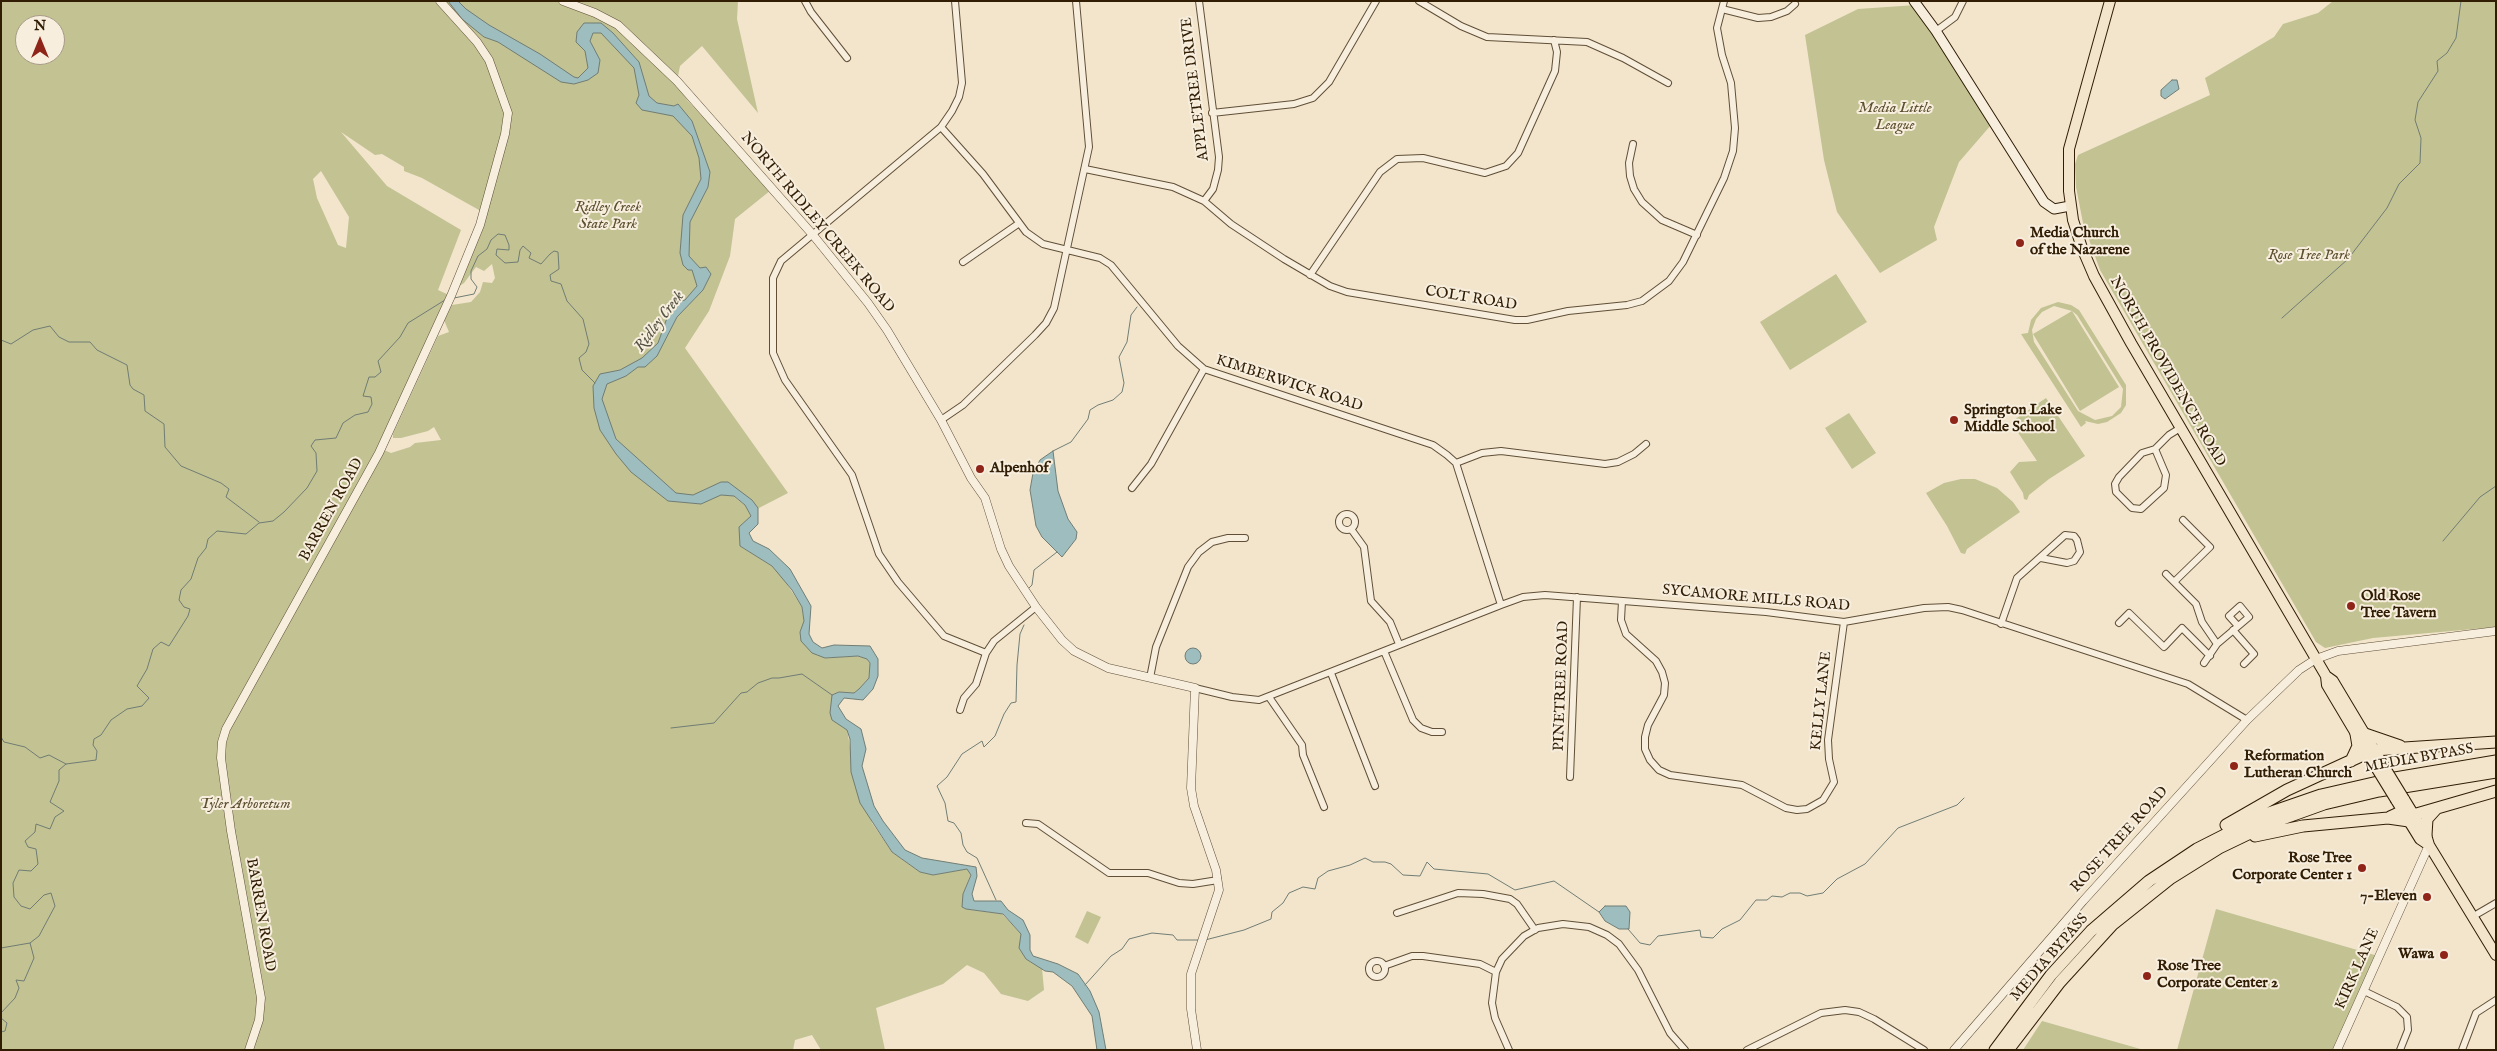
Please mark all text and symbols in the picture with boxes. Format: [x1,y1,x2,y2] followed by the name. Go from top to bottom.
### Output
[15,15,65,65] north arrow
[1178,16,1214,162] street label: APPLETREE DRIVE
[34,17,46,35] text: N
[1858,100,1932,135] park label: Media Little League
[736,129,898,317] street label: NORTH RIDLEY CREEK ROAD
[575,199,641,234] park label: Ridley Creek State Park
[2030,225,2130,260] place label: Media Church of the Nazarene
[2014,237,2026,249] marker: Media Church of the Nazarene
[2268,247,2350,265] park label: Rose Tree Park
[2105,274,2229,470] street label: NORTH PROVIDENCE ROAD
[1424,283,1518,315] street label: COLT ROAD
[631,288,689,356] water label: Ridley Creek
[1213,352,1365,416] street label: KIMBERWICK ROAD
[1964,402,2062,437] place label: Springton Lake Middle School
[1948,414,1960,426] marker: Springton Lake Middle School
[296,455,368,565] street label: BARREN ROAD
[990,460,1049,478] place label: Alpenhof
[974,463,986,475] marker: Alpenhof
[1662,582,1850,616] street label: SYCAMORE MILLS ROAD
[2361,588,2436,623] place label: Old Rose Tree Tavern
[2345,600,2357,612] marker: Old Rose Tree Tavern
[1551,621,1573,751] street label: PINETREE ROAD
[1808,650,1836,752] street label: KELLY LANE
[2363,741,2475,777] street label: MEDIA BYPASS
[2244,748,2352,783] place label: Reformation Lutheran Church
[2228,760,2240,772] marker: Reformation Lutheran Church
[2068,783,2172,897] street label: ROSE TREE ROAD
[200,796,290,814] park label: Tyler Arboretum
[2232,850,2352,885] place label: Rose Tree Corporate Center 1
[241,857,279,973] street label: BARREN ROAD
[2356,862,2368,874] marker: Rose Tree Corporate Center 1
[2360,888,2417,906] place label: 7-Eleven
[2421,891,2433,903] marker: 7-Eleven
[2007,911,2093,1005] street label: MEDIA BYPASS
[2332,926,2384,1012] street label: KIRK LANE
[2398,946,2434,964] place label: Wawa
[2438,949,2450,961] marker: Wawa
[2157,958,2278,993] place label: Rose Tree Corporate Center 2
[2141,970,2153,982] marker: Rose Tree Corporate Center 2

